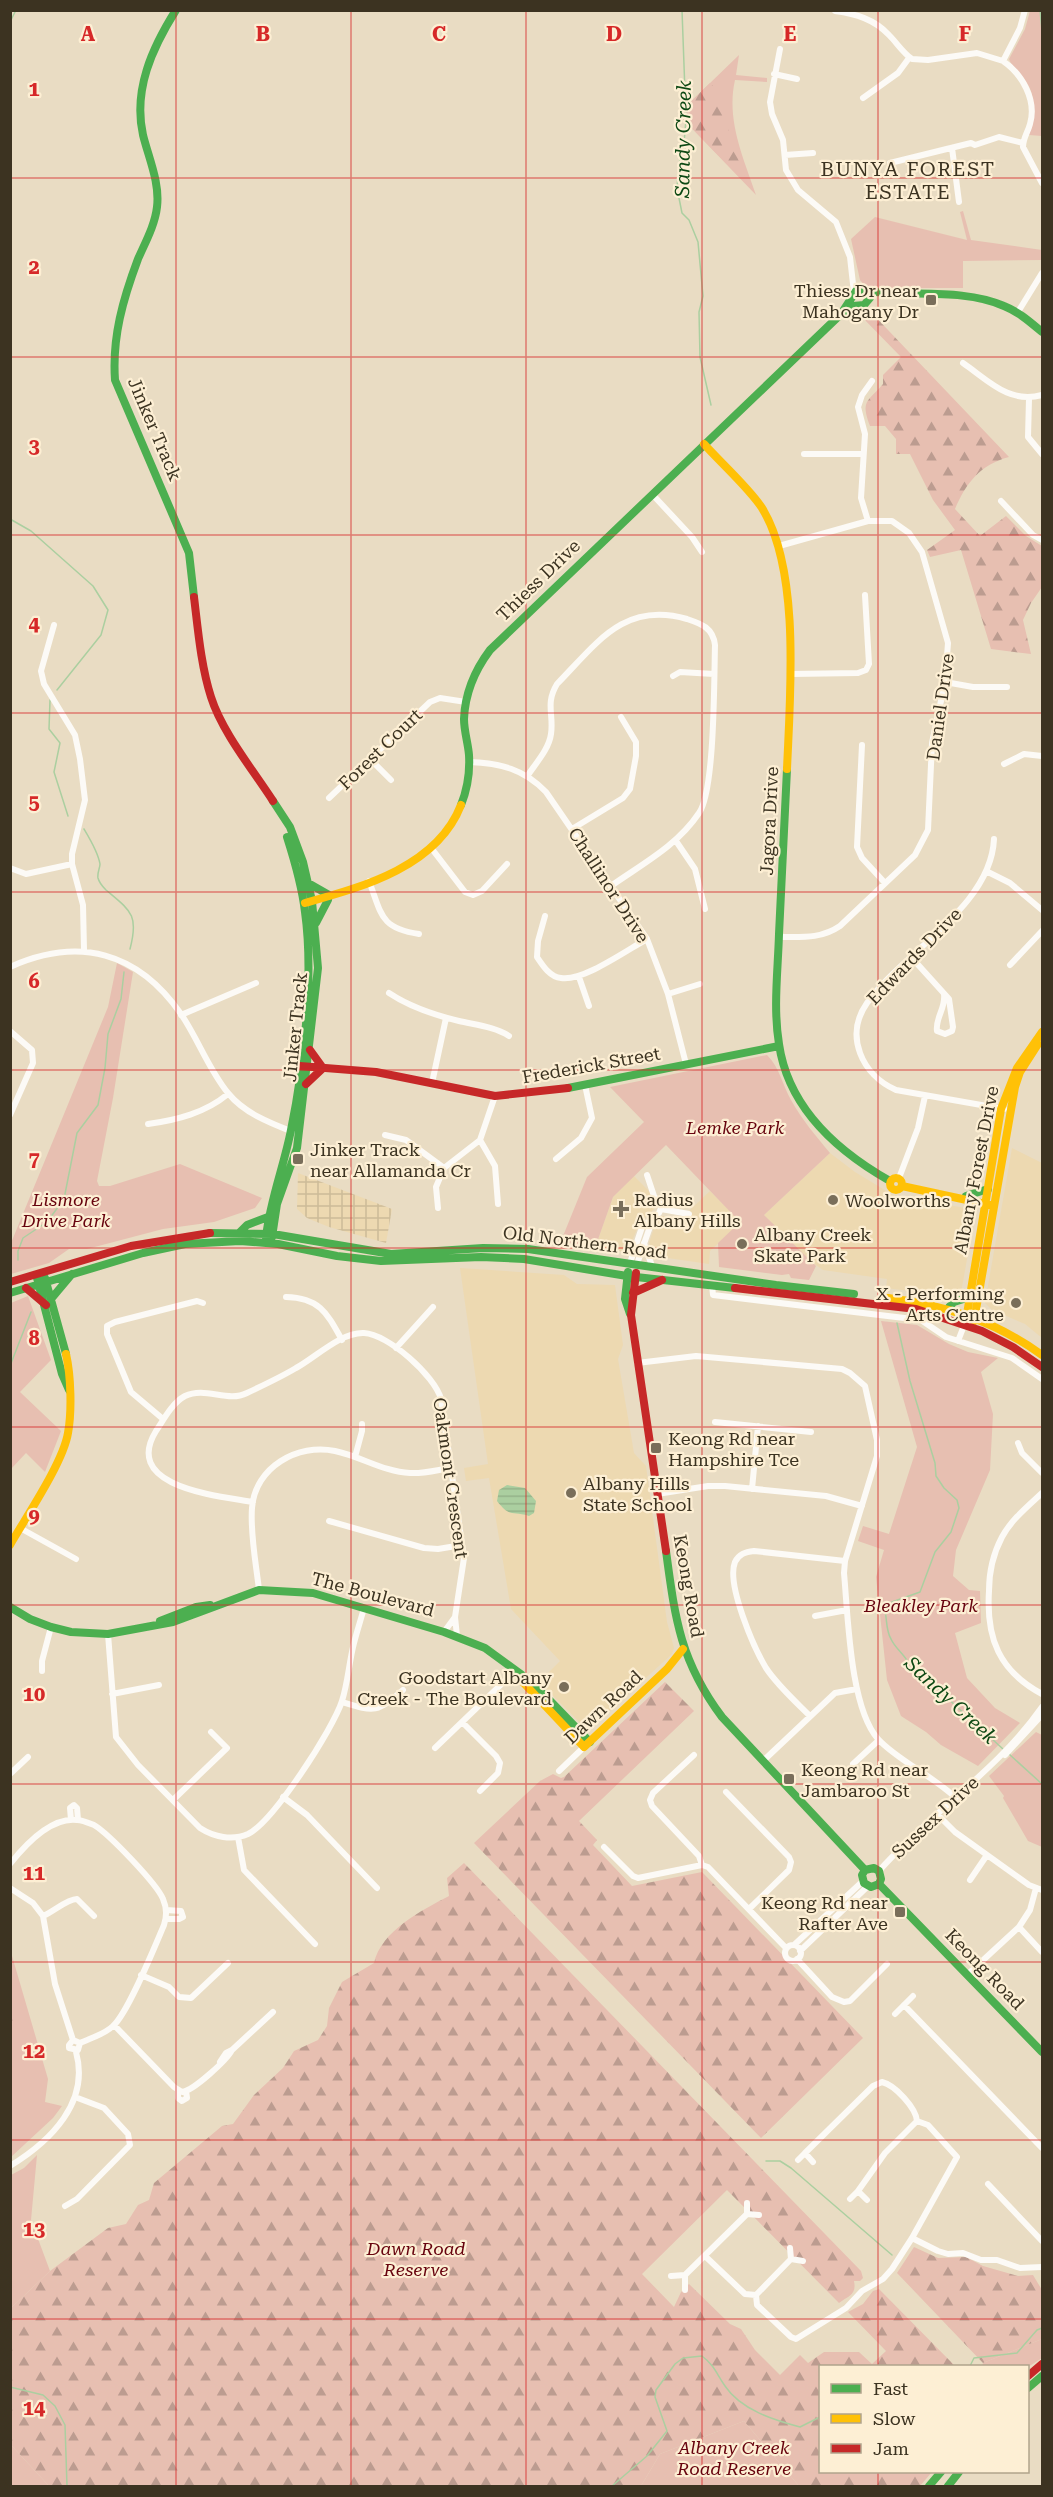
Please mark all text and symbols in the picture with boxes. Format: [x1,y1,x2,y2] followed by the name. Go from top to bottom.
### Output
[81,22,96,46] text: A
[256,22,270,46] text: B
[432,22,446,46] text: C
[606,22,622,46] text: D
[784,22,797,46] text: E
[959,22,971,46] text: F
[28,77,40,101] text: 1
[670,80,696,199] water label: Sandy Creek
[820,157,996,204] district label: BUNYA FOREST ESTATE
[28,255,40,279] text: 2
[794,280,919,322] place label: Thiess Dr near Mahogany Dr
[924,293,938,307] marker: Thiess Dr near Mahogany Dr
[124,374,186,484] street label: Jinker Track
[28,434,40,458] text: 3
[492,535,584,625] street label: Thiess Drive
[28,612,40,636] text: 4
[922,652,958,762] street label: Daniel Drive
[334,704,426,794] street label: Forest Court
[756,766,782,876] street label: Jagora Drive
[28,790,40,814] text: 5
[564,824,654,946] street label: Challinor Drive
[863,903,966,1009] street label: Edwards Drive
[28,969,40,993] text: 6
[279,971,311,1083] street label: Jinker Track
[520,1042,662,1087] street label: Frederick Street
[949,1084,1003,1256] street label: Albany Forest Drive
[685,1117,784,1138] park label: Lemke Park
[310,1139,471,1181] place label: Jinker Track near Allamanda Cr
[28,1147,40,1171] text: 7
[291,1152,305,1166] marker: Jinker Track near Allamanda Cr
[21,1189,111,1231] park label: Lismore Drive Park
[634,1189,741,1231] place label: Radius Albany Hills
[845,1190,950,1211] place label: Woolworths
[826,1193,840,1207] marker: Woolworths
[612,1200,630,1218] marker: Radius Albany Hills
[502,1222,669,1263] street label: Old Northern Road
[754,1224,872,1266] place label: Albany Creek Skate Park
[735,1237,749,1251] marker: Albany Creek Skate Park
[876,1283,1005,1325] place label: X - Performing Arts Centre
[1009,1296,1023,1310] marker: X - Performing Arts Centre
[28,1326,40,1350] text: 8
[429,1396,473,1560] street label: Oakmont Crescent
[668,1428,799,1470] place label: Keong Rd near Hampshire Tce
[649,1441,663,1455] marker: Keong Rd near Hampshire Tce
[583,1473,693,1515] place label: Albany Hills State School
[564,1486,578,1500] marker: Albany Hills State School
[28,1504,40,1528] text: 9
[670,1533,708,1640] street label: Keong Road
[309,1568,437,1621] street label: The Boulevard
[863,1595,978,1616] park label: Bleakley Park
[899,1650,1002,1749] water label: Sandy Creek
[560,1665,647,1748] street label: Dawn Road
[357,1667,552,1709] place label: Goodstart Albany Creek - The Boulevard
[557,1680,571,1694] marker: Goodstart Albany Creek - The Boulevard
[23,1682,45,1706] text: 10
[801,1759,928,1801] place label: Keong Rd near Jambaroo St
[887,1771,983,1863] street label: Sussex Drive
[782,1772,796,1786] marker: Keong Rd near Jambaroo St
[23,1861,45,1885] text: 11
[761,1892,888,1934] place label: Keong Rd near Rafter Ave
[893,1905,907,1919] marker: Keong Rd near Rafter Ave
[941,1924,1029,2014] street label: Keong Road
[23,2039,45,2063] text: 12
[23,2217,45,2241] text: 13
[365,2238,466,2280] park label: Dawn Road Reserve
[819,2365,1029,2473] legend
[873,2378,908,2399] text: Fast
[23,2396,46,2420] text: 14
[873,2408,915,2429] text: Slow
[676,2437,791,2479] park label: Albany Creek Road Reserve
[873,2438,909,2459] text: Jam

